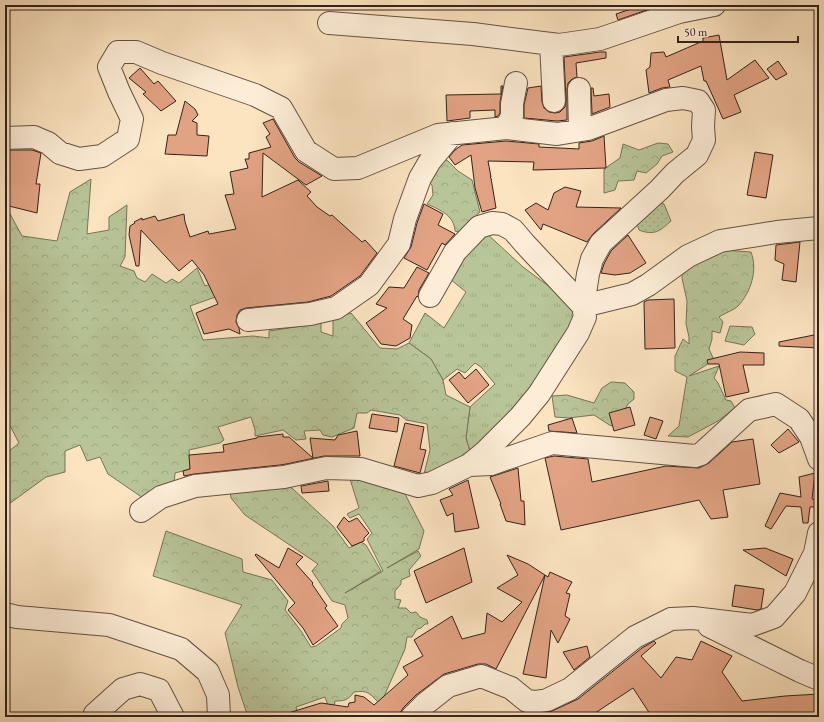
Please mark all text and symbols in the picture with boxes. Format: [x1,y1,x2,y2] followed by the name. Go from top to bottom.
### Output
[678,18,798,44] scale bar
[684,24,708,40] text: 50 m

